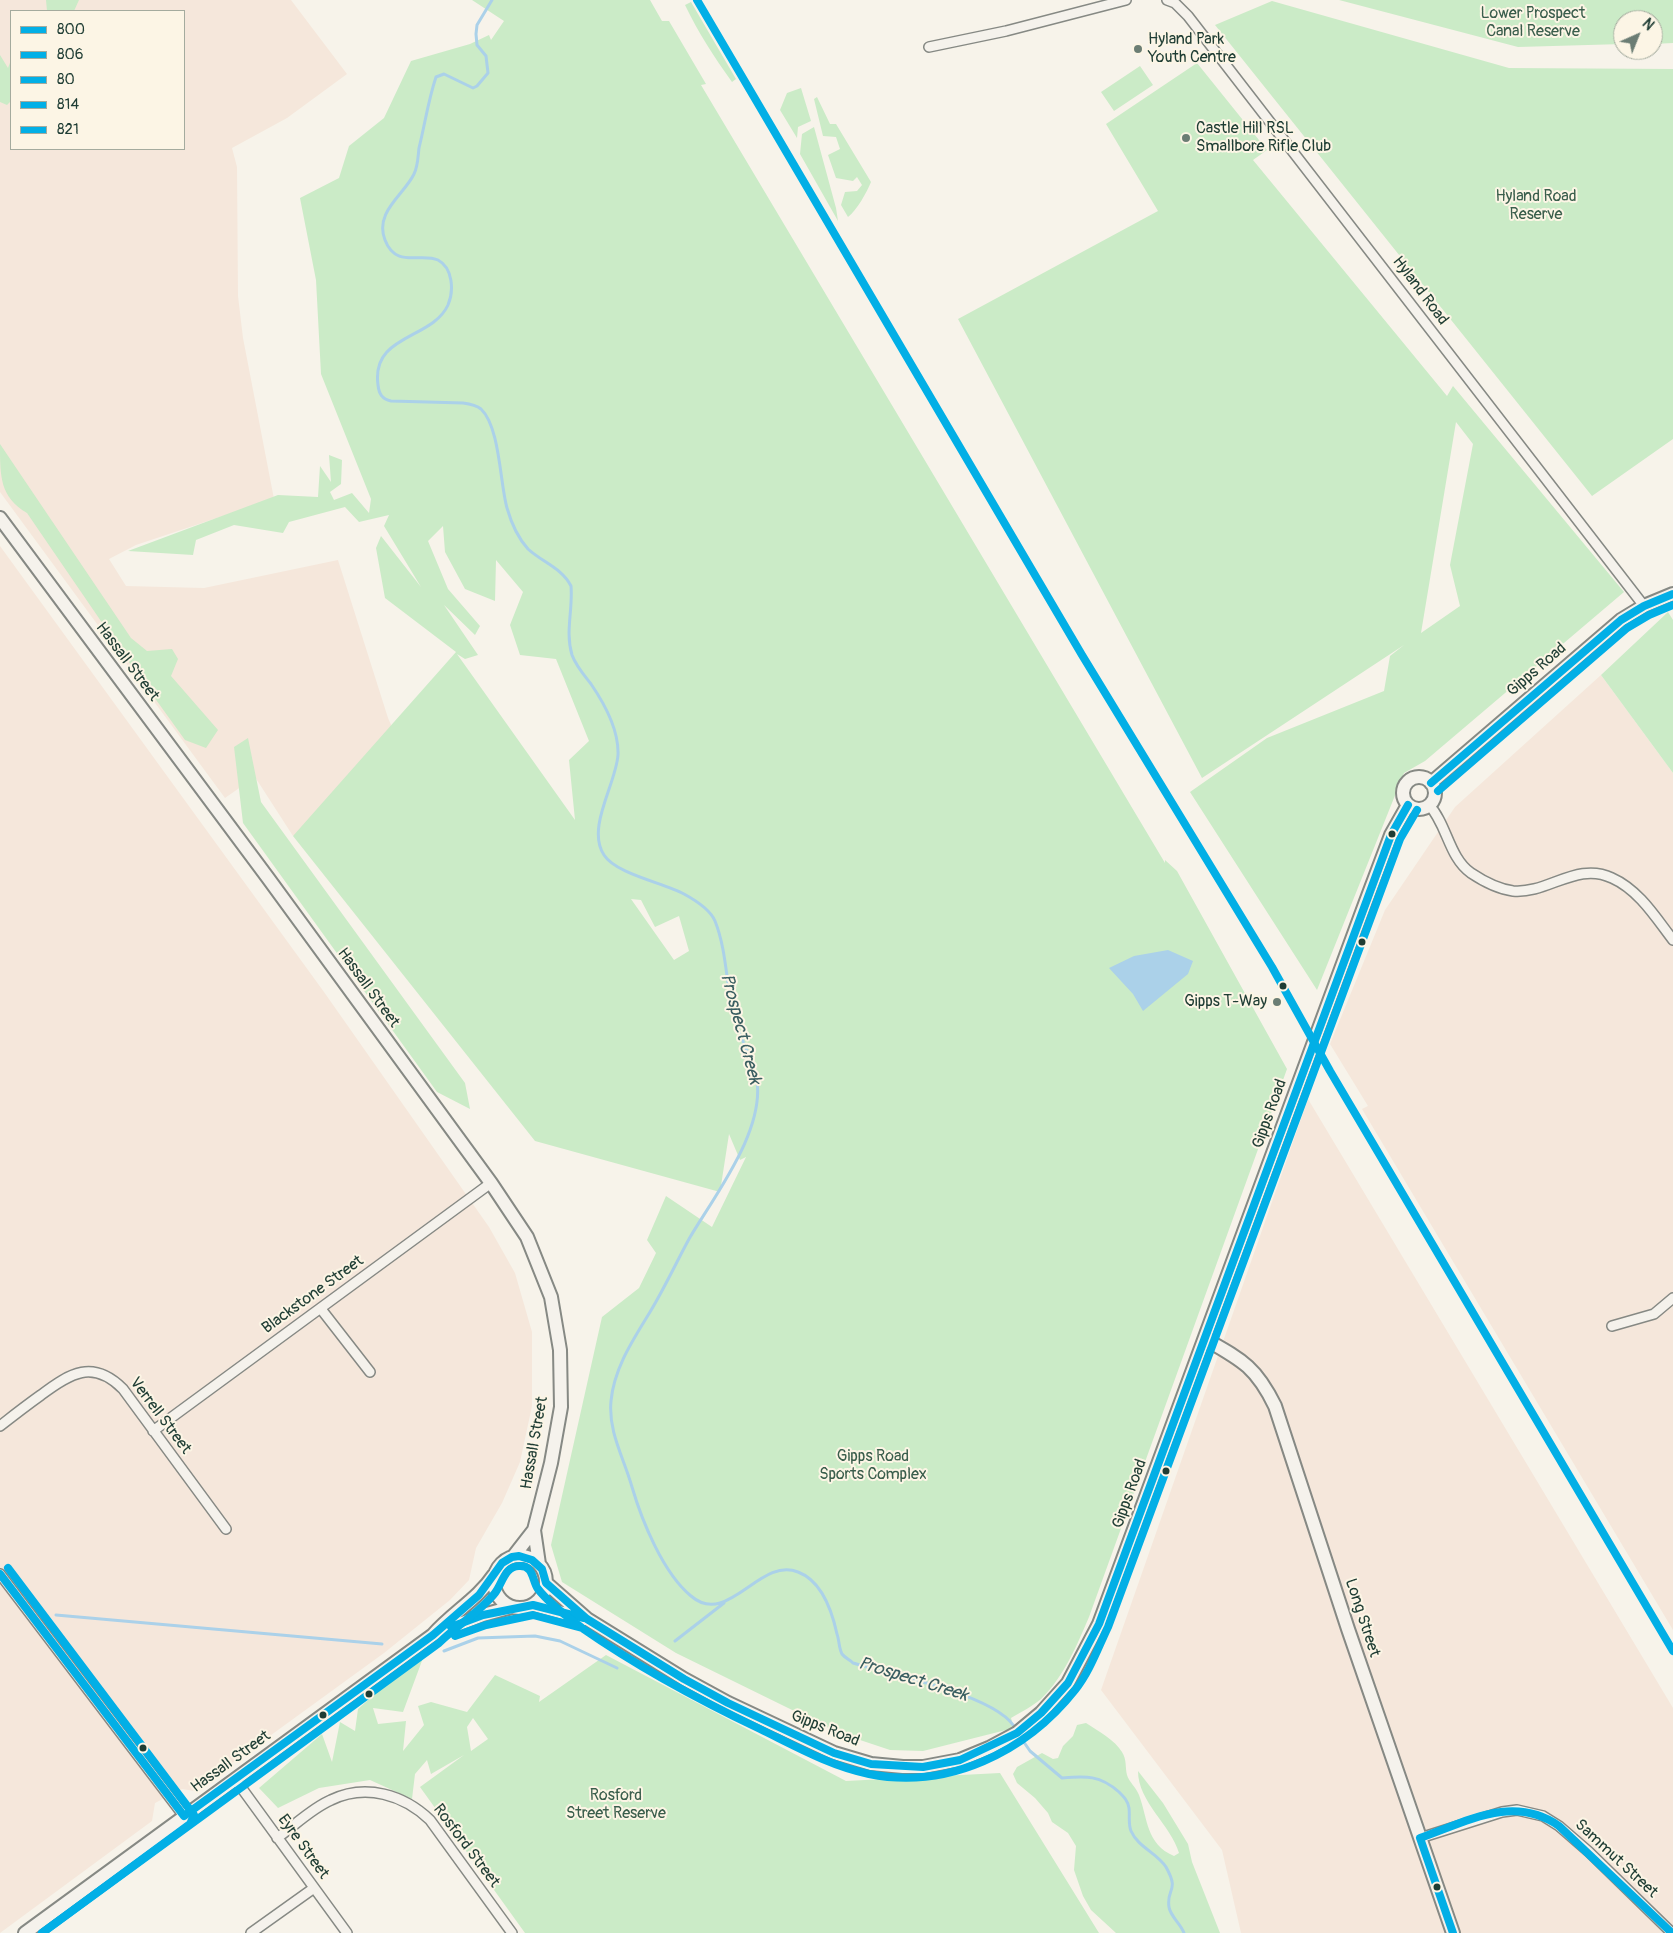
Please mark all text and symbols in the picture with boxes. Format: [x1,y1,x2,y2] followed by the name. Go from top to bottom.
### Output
[1481,4,1585,42] park label: Lower Prospect Canal Reserve
[10,10,185,150] legend
[1613,10,1663,60] north arrow
[1639,15,1657,34] text: N
[57,20,85,39] text: 800
[1148,30,1236,68] place label: Hyland Park Youth Centre
[1132,43,1144,55] marker: Hyland Park Youth Centre
[57,45,84,64] text: 806
[57,70,75,89] text: 80
[57,95,79,114] text: 814
[1196,119,1331,157] place label: Castle Hill RSL Smallbore Rifle Club
[57,120,79,139] text: 821
[1180,132,1192,144] marker: Castle Hill RSL Smallbore Rifle Club
[1495,187,1577,225] park label: Hyland Road Reserve
[1388,253,1452,329] street label: Hyland Road
[91,619,163,705] street label: Hassall Street
[1503,639,1571,701] street label: Gipps Road
[1387,829,1397,839] unlabelled marker
[1357,937,1367,947] unlabelled marker
[333,944,403,1032] street label: Hassall Street
[715,971,765,1087] water label: Prospect Creek
[1278,981,1288,991] unlabelled marker
[1184,992,1267,1012] place label: Gipps T-Way
[1271,996,1283,1008] marker: Gipps T-Way
[1249,1077,1291,1151] street label: Gipps Road
[258,1252,368,1338] street label: Blackstone Street
[125,1374,195,1458] street label: Verrell Street
[517,1395,553,1491] street label: Hassall Street
[819,1447,927,1485] park label: Gipps Road Sports Complex
[1109,1457,1151,1531] street label: Gipps Road
[1161,1466,1171,1476] unlabelled marker
[1340,1576,1384,1660] street label: Long Street
[856,1653,970,1707] water label: Prospect Creek
[364,1689,374,1699] unlabelled marker
[788,1707,862,1751] street label: Gipps Road
[318,1710,328,1720] unlabelled marker
[187,1727,275,1797] street label: Hassall Street
[138,1743,148,1753] unlabelled marker
[566,1786,666,1824] park label: Rosford Street Reserve
[428,1801,504,1891] street label: Rosford Street
[273,1811,333,1883] street label: Eyre Street
[1570,1816,1662,1902] street label: Sammut Street
[1432,1882,1442,1892] unlabelled marker

